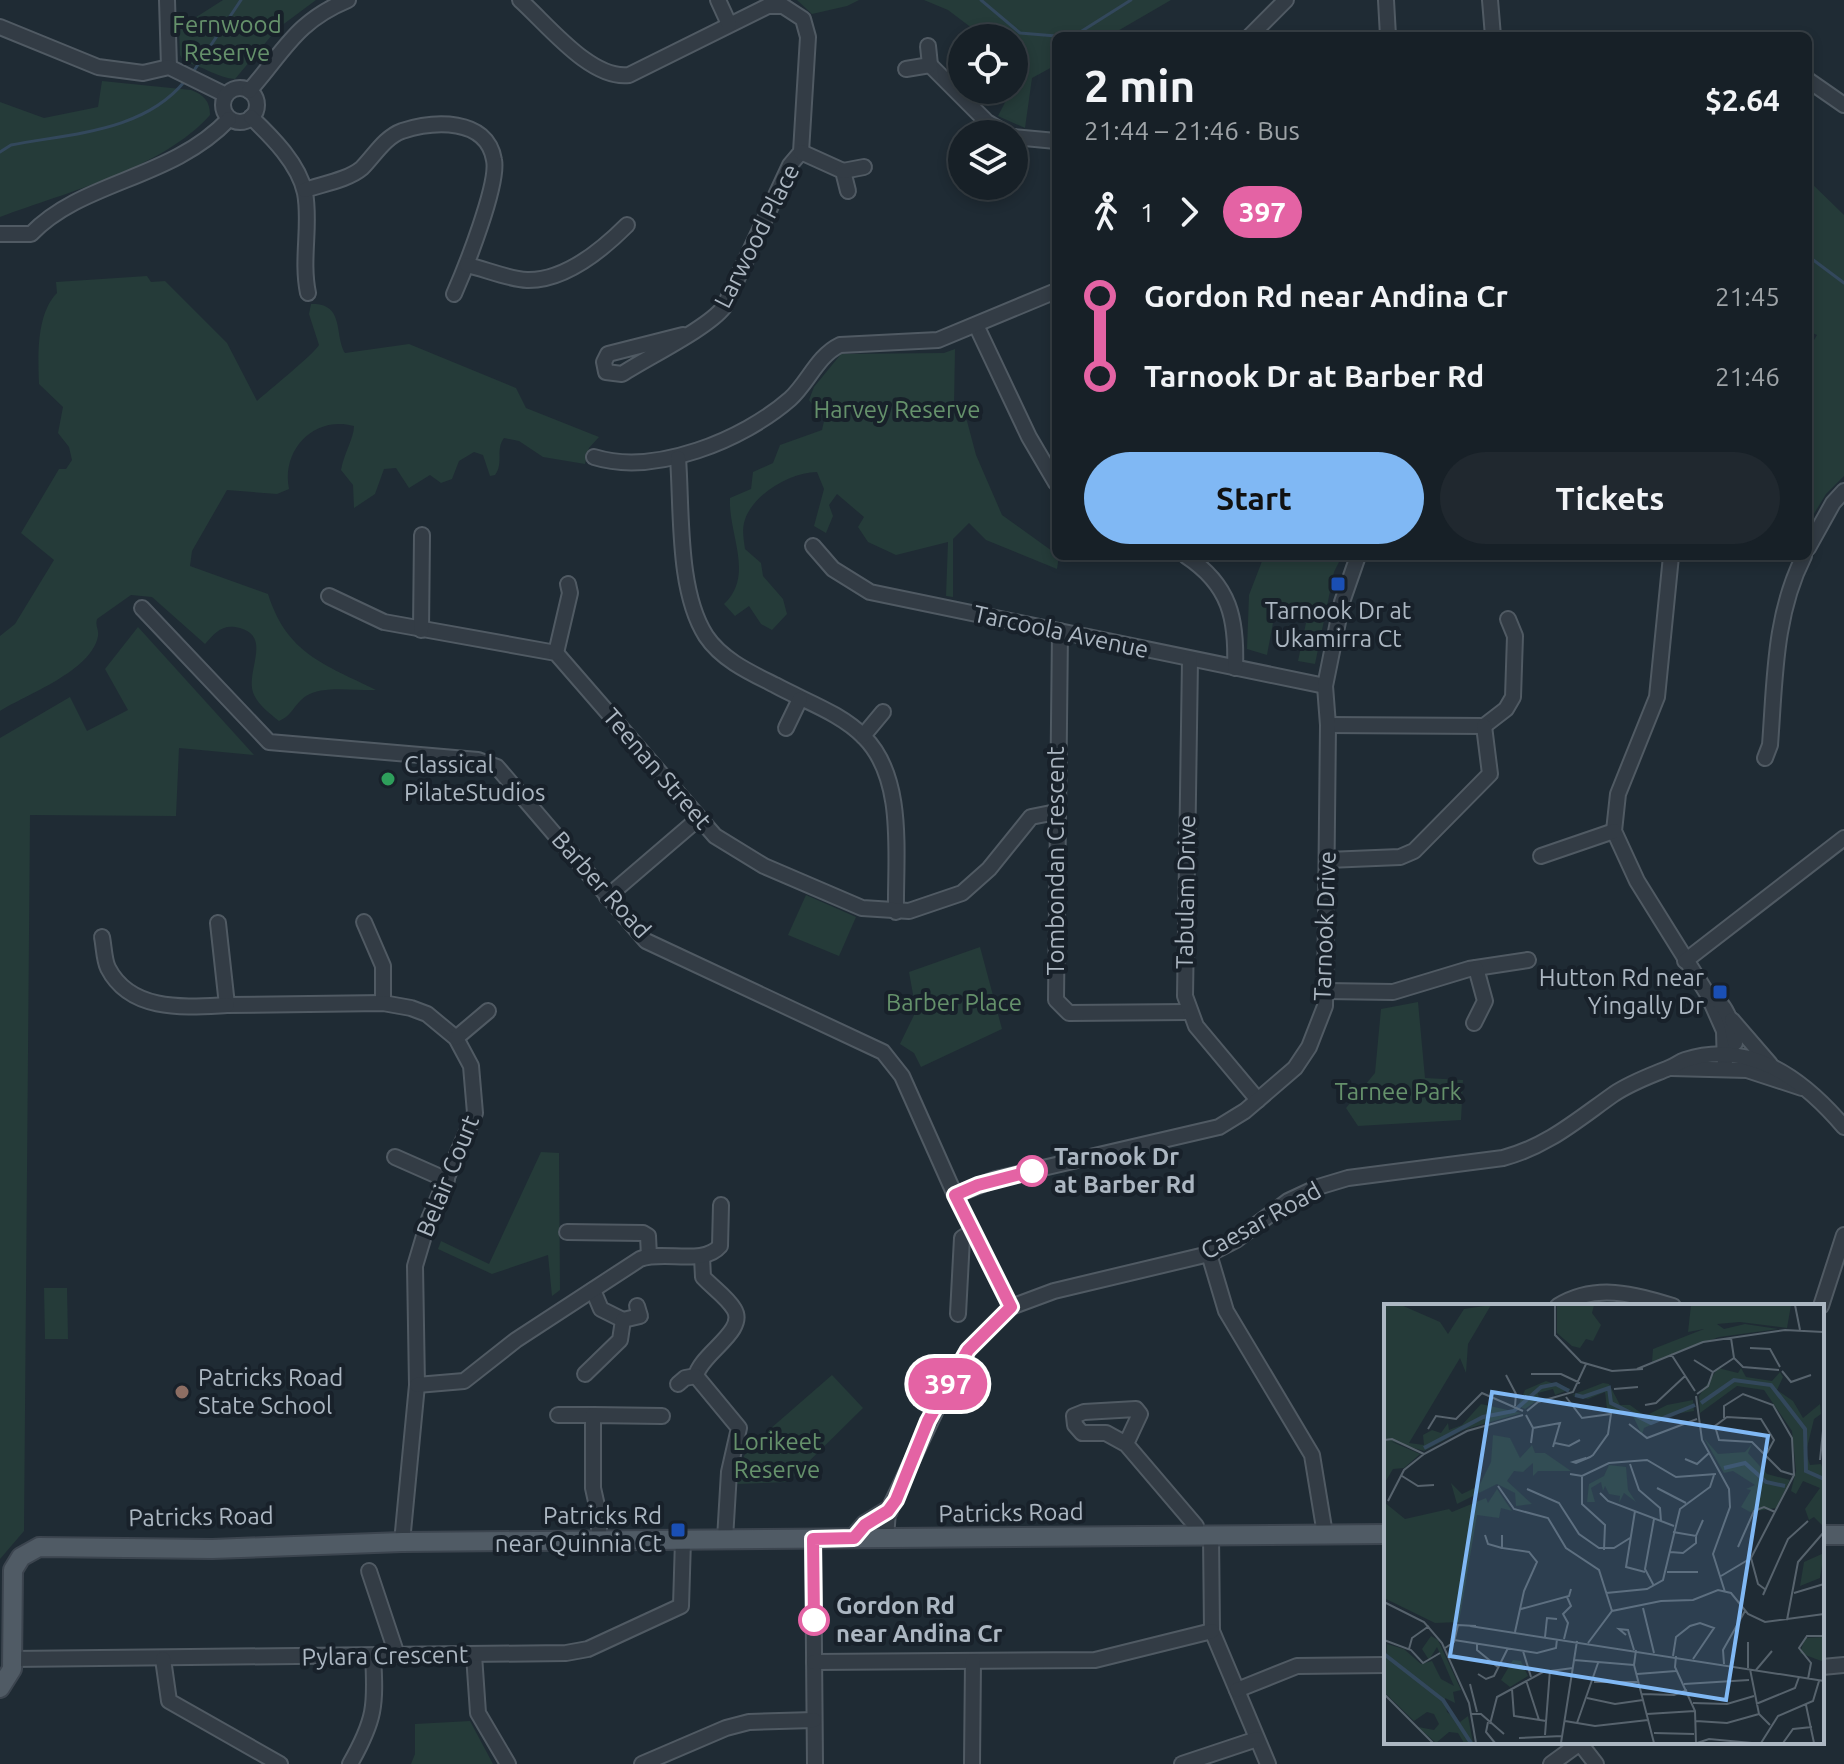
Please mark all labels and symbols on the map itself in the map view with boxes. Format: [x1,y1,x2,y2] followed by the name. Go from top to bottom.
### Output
[172,11,282,66] park label: Fernwood Reserve
[709,159,804,312] street label: Larwood Place
[813,396,981,423] park label: Harvey Reserve
[1329,575,1347,593] marker: Tarnook Dr at Ukamirra Ct
[1265,597,1412,652] place label: Tarnook Dr at Ukamirra Ct
[971,600,1151,663] street label: Tarcoola Avenue
[598,703,717,835] street label: Teenan Street
[1042,746,1069,976] street label: Tombondan Crescent
[404,751,546,806] place label: Classical PilateStudios
[379,770,397,788] marker: Classical PilateStudios
[1171,815,1200,969] street label: Tabulam Drive
[547,826,656,943] street label: Barber Road
[1308,851,1341,1001] street label: Tarnook Drive
[1539,964,1704,1019] place label: Hutton Rd near Yingally Dr
[1711,983,1729,1001] marker: Hutton Rd near Yingally Dr
[886,989,1022,1016] park label: Barber Place
[1334,1078,1462,1105] park label: Tarnee Park
[411,1111,484,1240] street label: Belair Court
[1054,1143,1195,1198] place label: Tarnook Dr at Barber Rd
[1017,1156,1047,1186] marker: Tarnook Dr at Barber Rd
[1196,1177,1325,1265] street label: Caesar Road
[1384,1304,1824,1744] inset map
[902,1358,994,1410] line badge: 397
[198,1364,343,1419] place label: Patricks Road State School
[173,1383,191,1401] marker: Patricks Road State School
[733,1428,822,1483] park label: Lorikeet Reserve
[938,1498,1084,1527] street label: Patricks Road
[128,1502,274,1531] street label: Patricks Road
[495,1502,663,1557] place label: Patricks Rd near Quinnia Ct
[669,1521,687,1539] marker: Patricks Rd near Quinnia Ct
[836,1592,1003,1647] place label: Gordon Rd near Andina Cr
[799,1605,829,1635] marker: Gordon Rd near Andina Cr
[301,1641,469,1670] street label: Pylara Crescent

